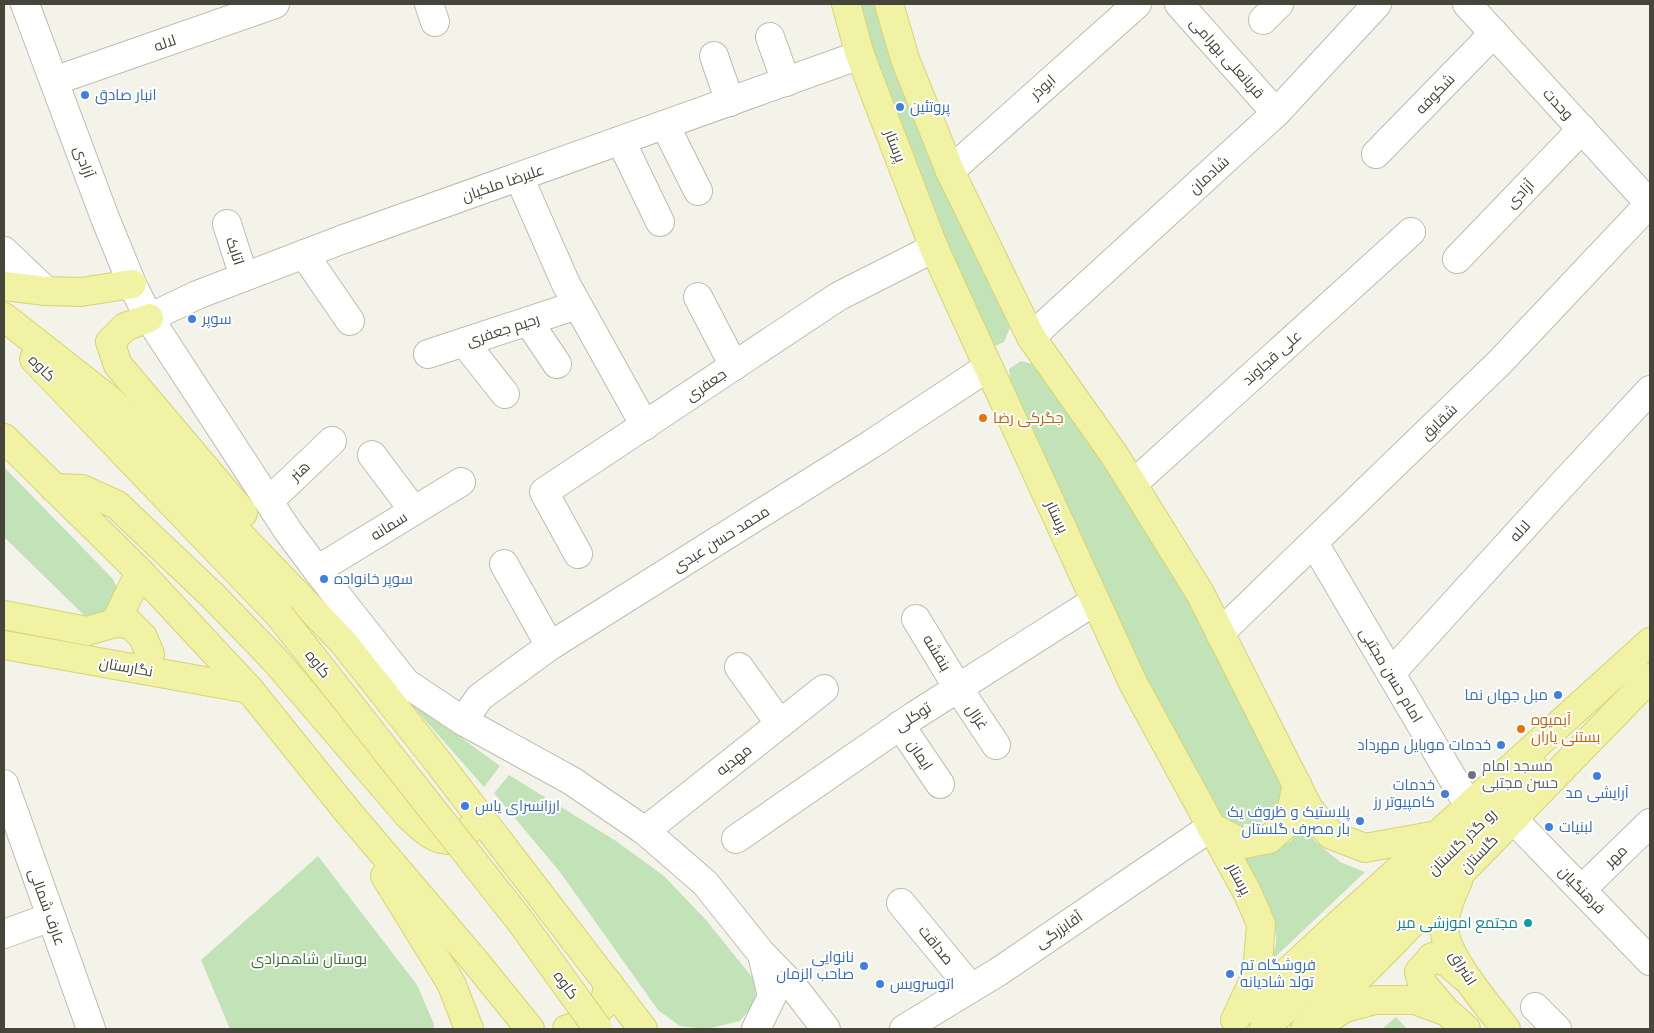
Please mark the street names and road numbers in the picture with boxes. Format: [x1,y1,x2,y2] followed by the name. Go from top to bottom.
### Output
[1185,13,1269,103] street label: قربانعلی بهرامی
[151,30,179,56] street label: لاله
[1025,70,1060,104] street label: ابوذر
[1411,70,1459,118] street label: شکوفه
[1538,84,1578,124] street label: وحدت
[879,126,910,165] street label: پرستار
[69,143,99,181] street label: آزادی
[1184,151,1234,199] street label: شادمان
[459,160,547,206] street label: علیرضا ملکیان
[1501,175,1539,213] street label: آزادی
[221,234,249,268] street label: اتابک
[464,309,542,351] street label: رحیم جعفری
[1238,326,1306,390] street label: علی قجاوند
[24,350,60,386] street label: کاوه
[682,364,730,406] street label: جعفری
[1416,400,1462,444] street label: شقایق
[285,457,314,486] street label: هنر
[1040,497,1073,536] street label: پرستار
[669,501,773,577] street label: محمد حسن عبدی
[367,507,411,545] street label: سمانه
[1505,516,1535,546] street label: لاله
[1355,624,1427,726] street label: امام حسن مجتبی
[918,631,956,675] street label: بنفشه
[301,646,335,682] street label: کاوه
[98,652,154,682] street label: نگارستان
[891,698,935,736] street label: توکلی
[961,700,993,734] street label: غزال
[903,736,937,774] street label: ایمان
[712,740,756,780] street label: مهدیه
[1424,805,1500,879] street label: رو گذر گلستان
[1456,831,1502,877] street label: گلستان
[1600,840,1632,872] street label: مهر
[1222,859,1256,899] street label: پرستار
[1554,862,1610,918] street label: فرهنگیان
[24,866,70,948] street label: عارف شمالی
[1031,907,1087,953] street label: آقابزرگی
[914,921,958,969] street label: صداقت
[1445,947,1481,989] street label: اشراق
[549,967,583,1003] street label: کاوه

